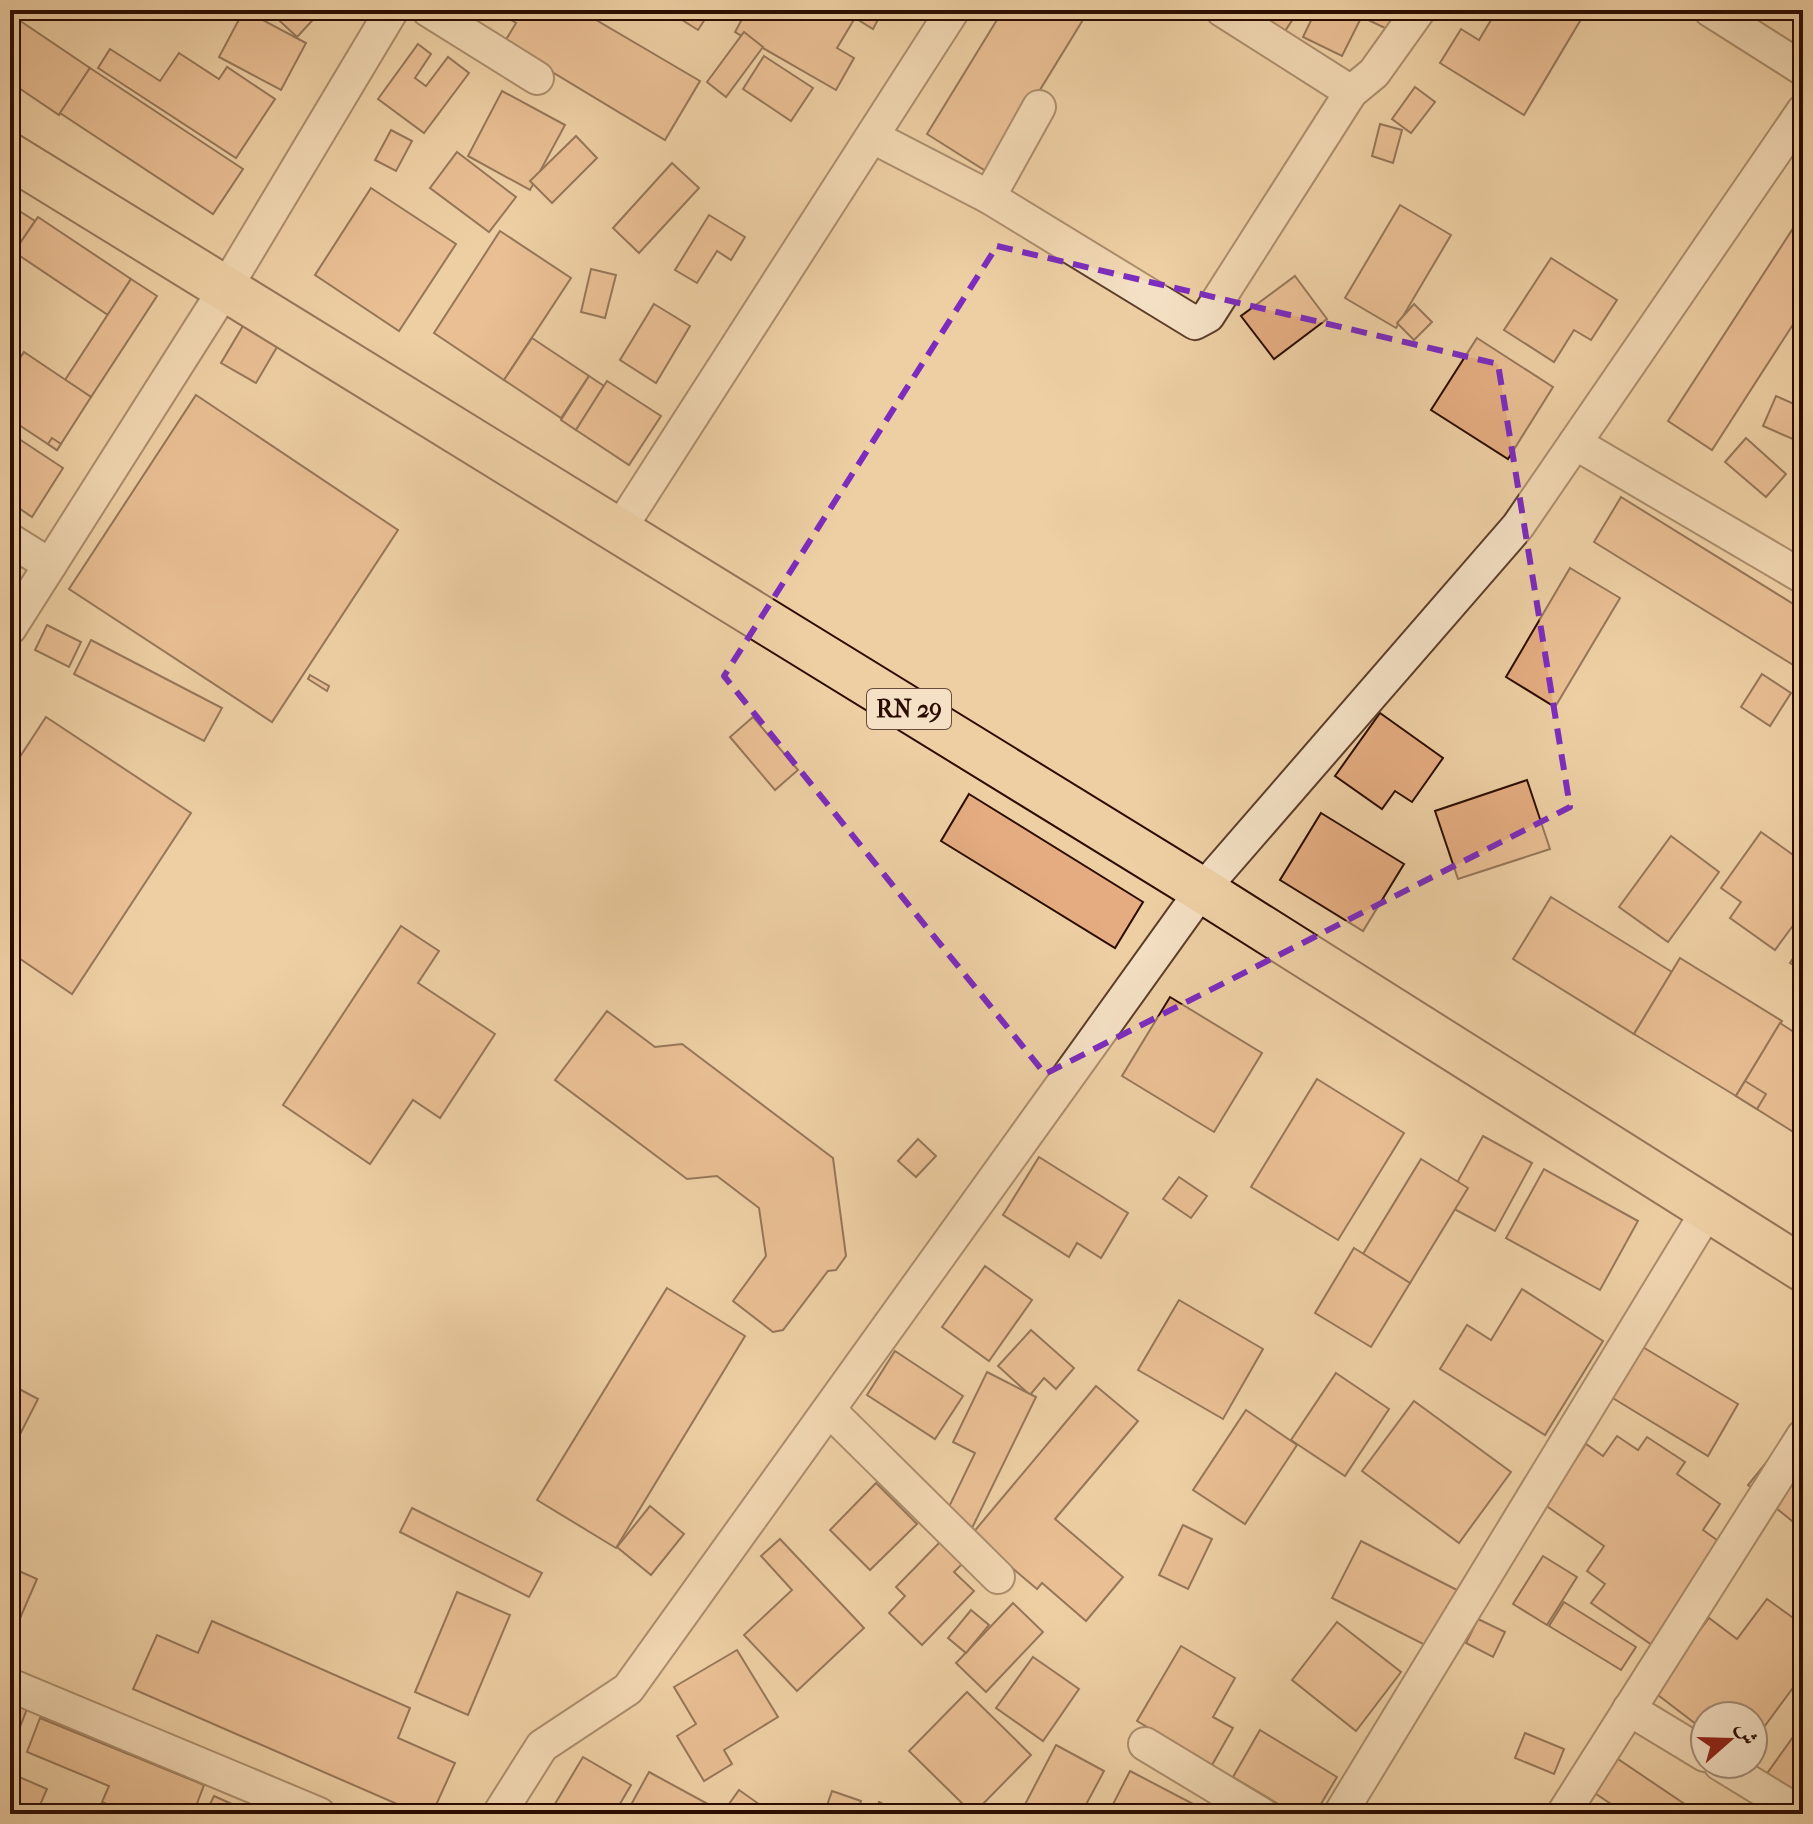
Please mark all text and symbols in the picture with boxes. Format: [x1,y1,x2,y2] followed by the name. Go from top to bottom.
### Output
[867,689,951,729] road number: RN 29
[1689,1700,1769,1780] north arrow
[1731,1719,1763,1748] text: ش

